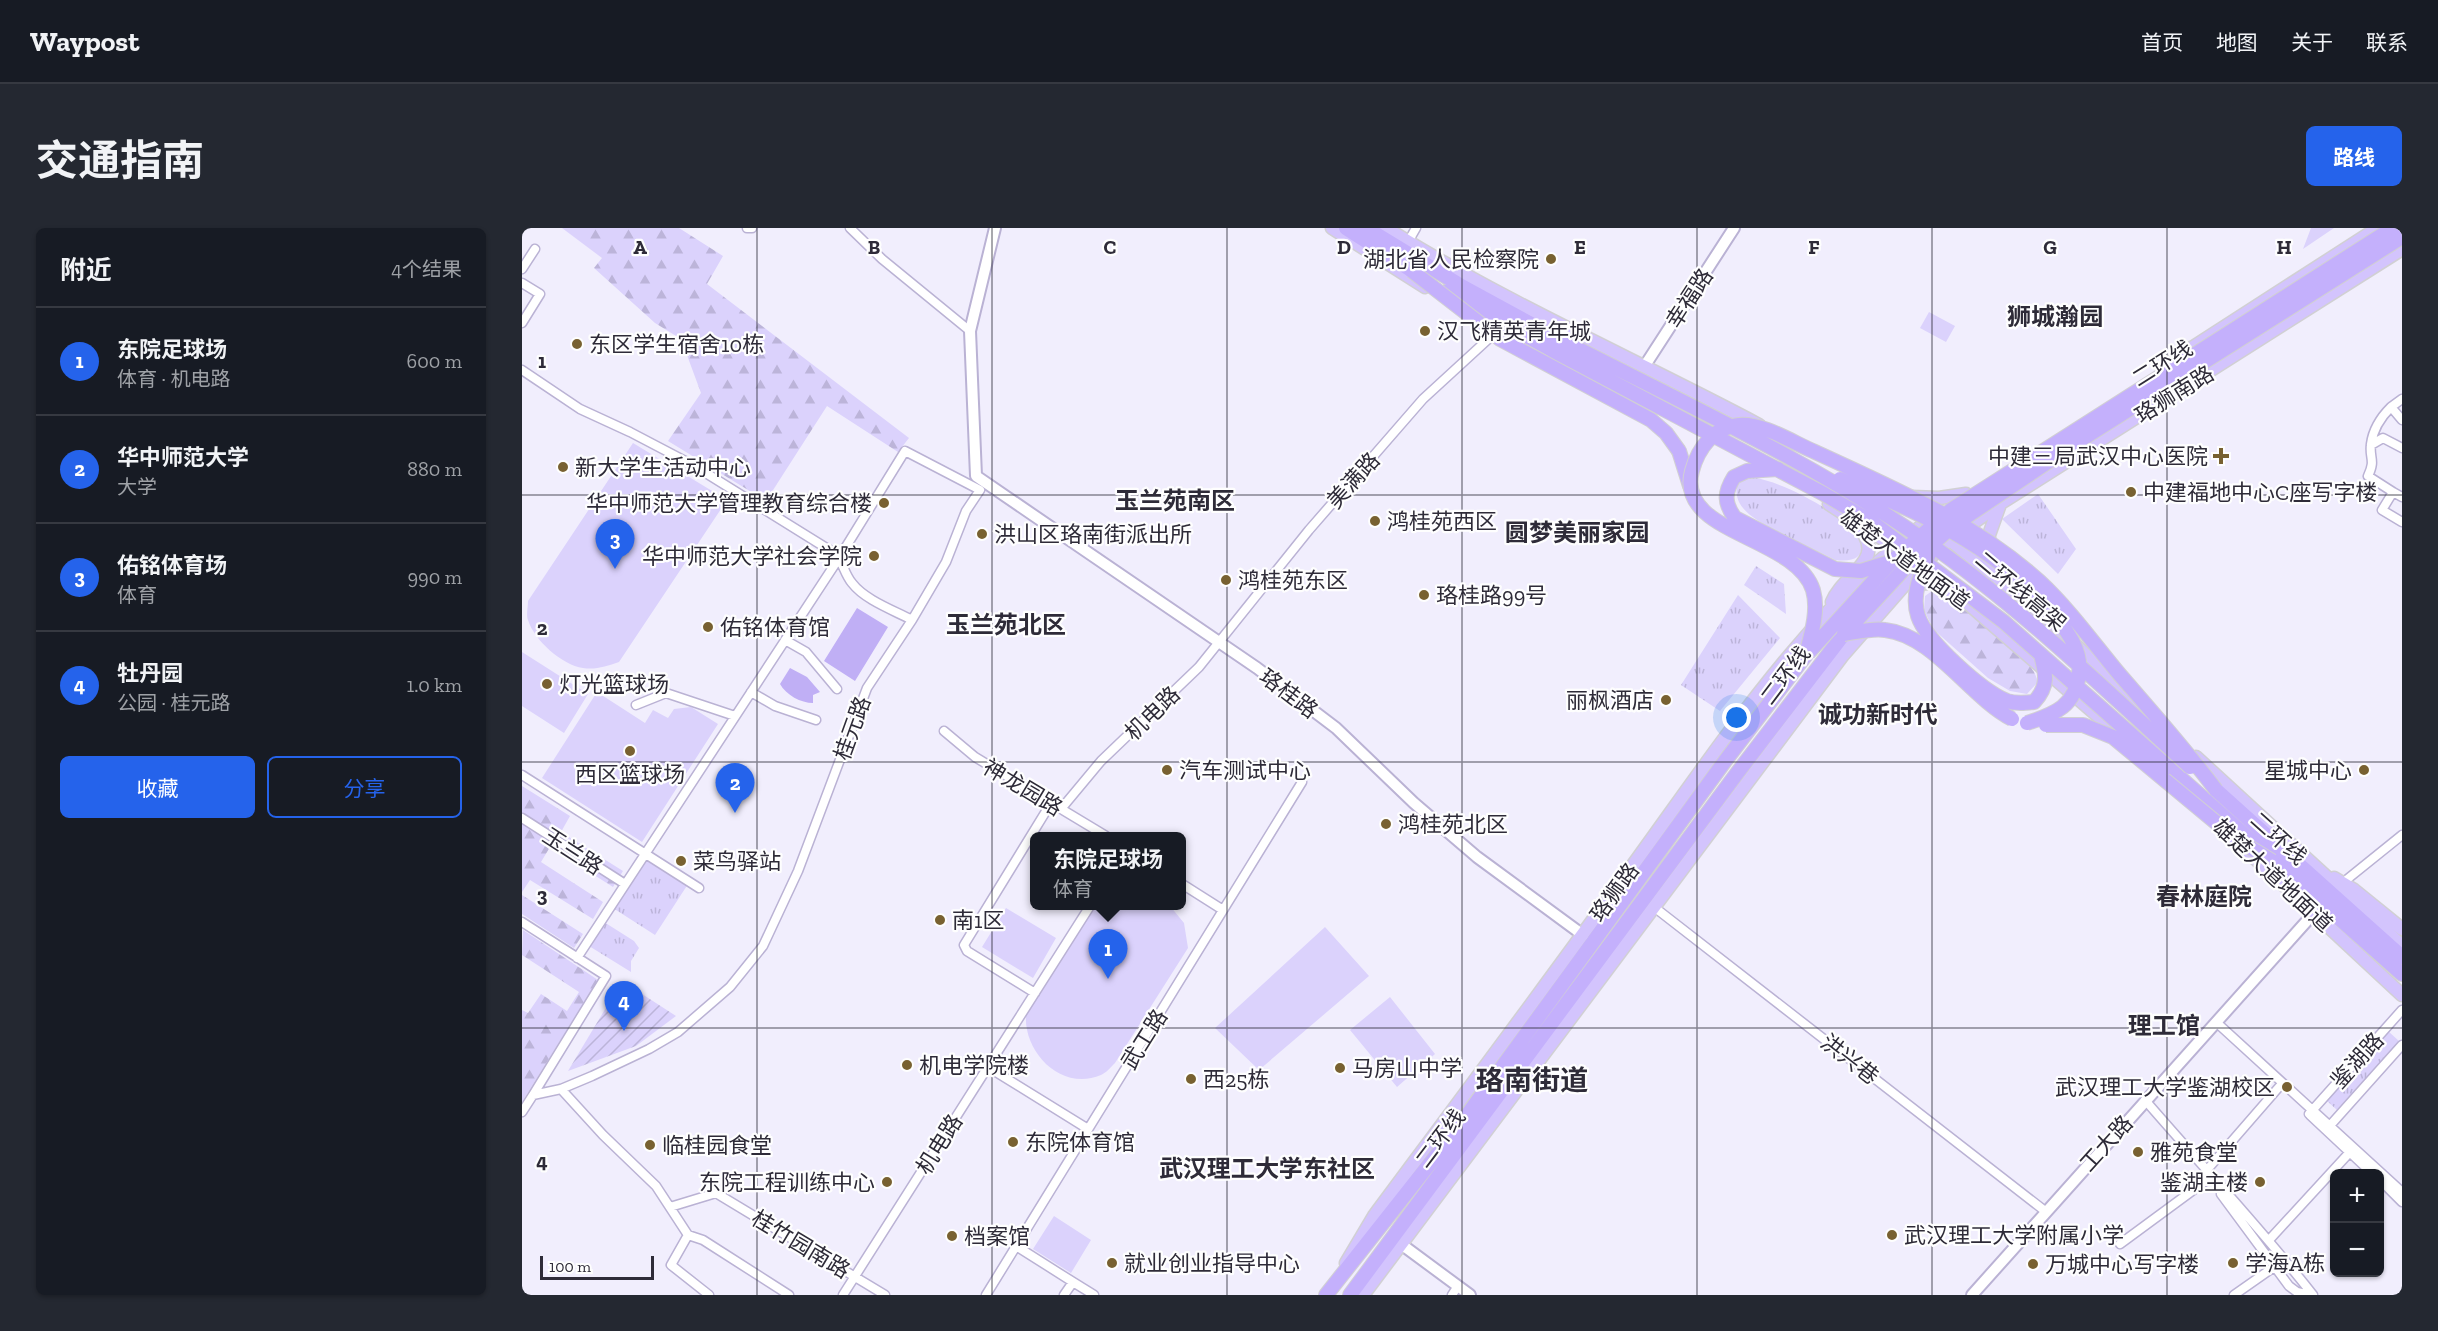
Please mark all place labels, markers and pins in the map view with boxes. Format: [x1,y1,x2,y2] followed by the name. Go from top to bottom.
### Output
[1363,246,1539,273] place label: 湖北省人民检察院
[1544,252,1558,266] marker: 湖北省人民检察院
[1437,318,1591,345] place label: 汉飞精英青年城
[1418,324,1432,338] marker: 汉飞精英青年城
[589,331,764,358] place label: 东区学生宿舍10栋
[570,337,584,351] marker: 东区学生宿舍10栋
[1988,443,2208,470] place label: 中建三局武汉中心医院
[2212,447,2230,465] marker: 中建三局武汉中心医院
[575,454,751,481] place label: 新大学生活动中心
[556,460,570,474] marker: 新大学生活动中心
[2143,479,2377,506] place label: 中建福地中心C座写字楼
[2124,485,2138,499] marker: 中建福地中心C座写字楼
[586,490,872,517] place label: 华中师范大学管理教育综合楼
[877,496,891,510] marker: 华中师范大学管理教育综合楼
[1387,508,1497,535] place label: 鸿桂苑西区
[1368,514,1382,528] marker: 鸿桂苑西区
[596,520,634,569] pin: 3
[994,521,1192,548] place label: 洪山区珞南街派出所
[975,527,989,541] marker: 洪山区珞南街派出所
[642,543,862,570] place label: 华中师范大学社会学院
[867,549,881,563] marker: 华中师范大学社会学院
[1238,567,1348,594] place label: 鸿桂苑东区
[1219,573,1233,587] marker: 鸿桂苑东区
[1436,582,1547,609] place label: 珞桂路99号
[1417,588,1431,602] marker: 珞桂路99号
[720,614,830,641] place label: 佑铭体育馆
[701,620,715,634] marker: 佑铭体育馆
[559,671,669,698] place label: 灯光篮球场
[540,677,554,691] marker: 灯光篮球场
[1566,687,1654,714] place label: 丽枫酒店
[1659,693,1673,707] marker: 丽枫酒店
[623,744,637,758] marker: 西区篮球场
[1179,757,1311,784] place label: 汽车测试中心
[2264,757,2352,784] place label: 星城中心
[575,761,685,788] place label: 西区篮球场
[1160,763,1174,777] marker: 汽车测试中心
[2357,763,2371,777] marker: 星城中心
[716,764,754,813] pin: 2
[1398,811,1508,838] place label: 鸿桂苑北区
[1379,817,1393,831] marker: 鸿桂苑北区
[693,848,781,875] place label: 菜鸟驿站
[674,854,688,868] marker: 菜鸟驿站
[952,907,1004,934] place label: 南1区
[933,913,947,927] marker: 南1区
[1088,930,1128,979] pin: 1
[604,982,644,1031] pin: 4
[919,1052,1029,1079] place label: 机电学院楼
[1352,1055,1462,1082] place label: 马房山中学
[900,1058,914,1072] marker: 机电学院楼
[1333,1061,1347,1075] marker: 马房山中学
[1203,1066,1270,1093] place label: 西25栋
[1184,1072,1198,1086] marker: 西25栋
[2055,1074,2275,1101] place label: 武汉理工大学鉴湖校区
[2280,1080,2294,1094] marker: 武汉理工大学鉴湖校区
[1025,1129,1135,1156] place label: 东院体育馆
[662,1132,772,1159] place label: 临桂园食堂
[1006,1135,1020,1149] marker: 东院体育馆
[643,1138,657,1152] marker: 临桂园食堂
[2150,1139,2238,1166] place label: 雅苑食堂
[2131,1145,2145,1159] marker: 雅苑食堂
[699,1169,875,1196] place label: 东院工程训练中心
[2160,1169,2248,1196] place label: 鉴湖主楼
[880,1175,894,1189] marker: 东院工程训练中心
[2253,1175,2267,1189] marker: 鉴湖主楼
[1904,1222,2124,1249] place label: 武汉理工大学附属小学
[964,1223,1030,1250] place label: 档案馆
[1885,1228,1899,1242] marker: 武汉理工大学附属小学
[945,1229,959,1243] marker: 档案馆
[1124,1250,1300,1277] place label: 就业创业指导中心
[2245,1250,2325,1277] place label: 学海A栋
[2045,1251,2199,1278] place label: 万城中心写字楼
[1105,1256,1119,1270] marker: 就业创业指导中心
[2226,1256,2240,1270] marker: 学海A栋
[2026,1257,2040,1271] marker: 万城中心写字楼

